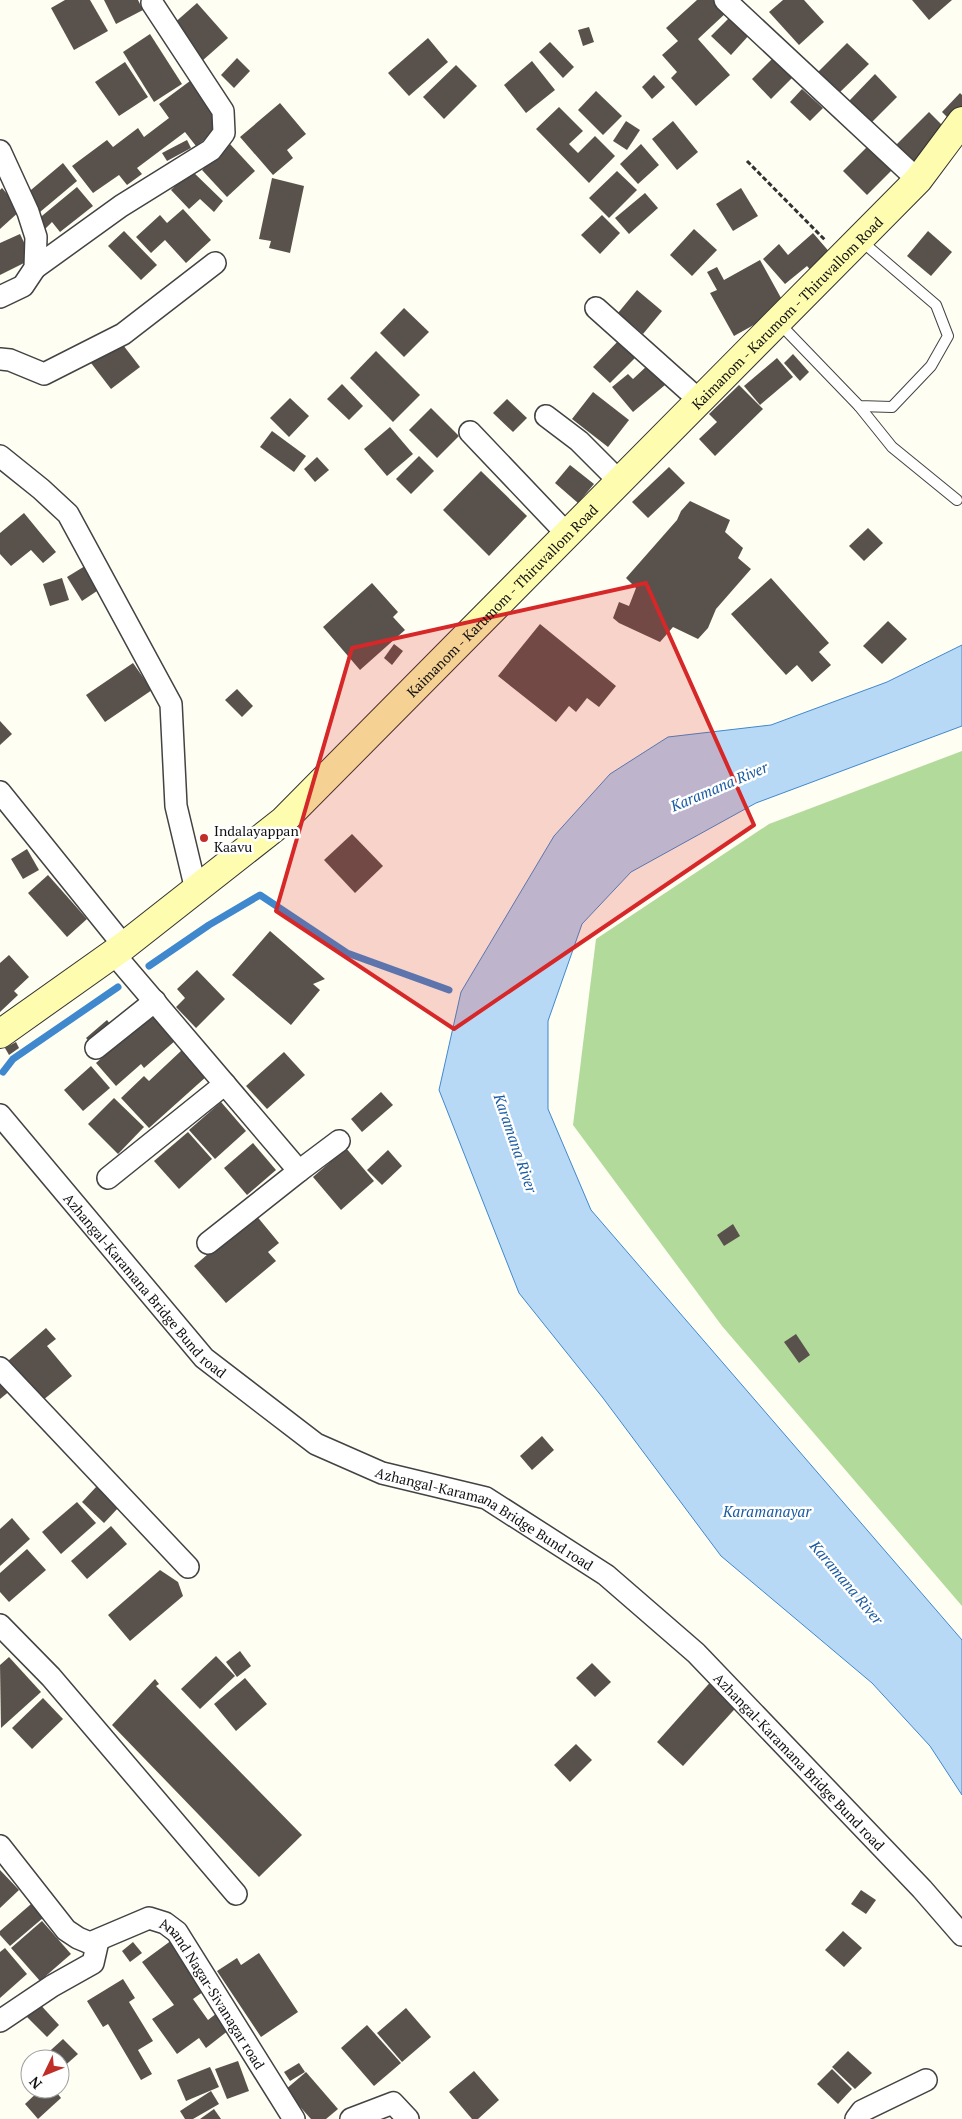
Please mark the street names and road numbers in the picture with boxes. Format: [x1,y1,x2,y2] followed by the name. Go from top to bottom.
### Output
[687,212,887,413] street label: Kaimanom - Karumom - Thiruvallom Road
[402,500,602,701] street label: Kaimanom - Karumom - Thiruvallom Road
[60,1189,231,1382] street label: Azhangal-Karamana Bridge Bund road
[372,1462,597,1574] street label: Azhangal-Karamana Bridge Bund road
[710,1668,889,1854] street label: Azhangal-Karamana Bridge Bund road
[157,1912,270,2073] street label: Anand Nagar-Sivanagar road

